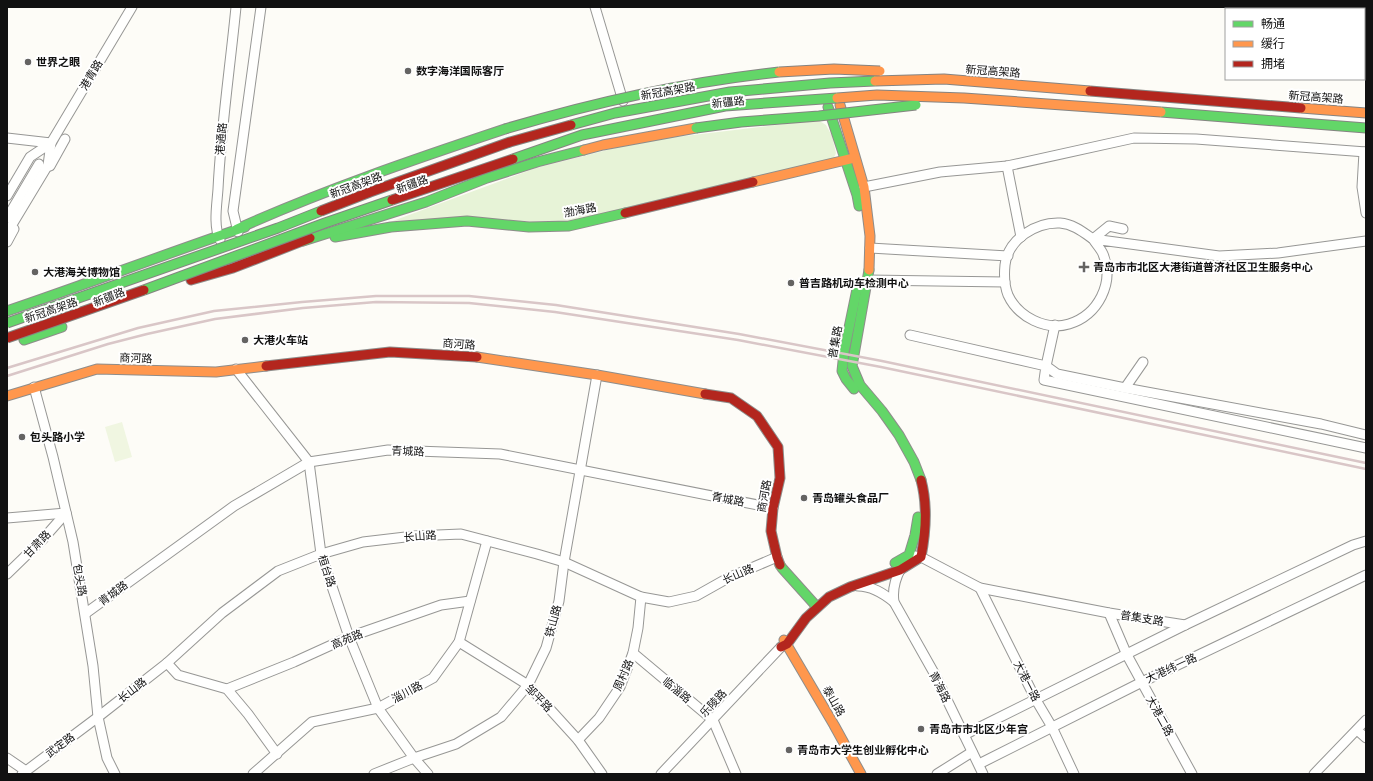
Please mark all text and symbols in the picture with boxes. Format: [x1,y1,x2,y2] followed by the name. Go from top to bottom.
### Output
[1225,8,1365,80] legend
[1261,16,1285,31] text: 畅通
[1261,36,1285,51] text: 缓行
[36,55,81,69] place label: 世界之眼
[1261,56,1285,71] text: 拥堵
[23,57,33,67] marker: 世界之眼
[77,57,105,93] street label: 港青路
[965,62,1021,80] street label: 新冠高架路
[416,64,504,78] place label: 数字海洋国际客厅
[403,66,413,76] marker: 数字海洋国际客厅
[640,79,696,103] street label: 新冠高架路
[1288,88,1344,106] street label: 新冠高架路
[711,93,745,111] street label: 新疆路
[213,122,229,156] street label: 港通路
[328,169,384,201] street label: 新冠高架路
[394,172,430,196] street label: 新疆路
[562,200,598,220] street label: 渤海路
[1093,260,1313,274] place label: 青岛市市北区大港街道普济社区卫生服务中心
[1078,261,1090,273] marker: 青岛市市北区大港街道普济社区卫生服务中心
[43,265,120,279] place label: 大港海关博物馆
[30,267,40,277] marker: 大港海关博物馆
[799,276,909,290] place label: 普吉路机动车检测中心
[786,278,796,288] marker: 普吉路机动车检测中心
[91,285,127,309] street label: 新疆路
[23,294,79,326] street label: 新冠高架路
[825,325,845,359] street label: 普集路
[253,333,308,347] place label: 大港火车站
[240,335,250,345] marker: 大港火车站
[442,336,476,352] street label: 商河路
[119,350,153,366] street label: 商河路
[30,430,85,444] place label: 包头路小学
[17,432,27,442] marker: 包头路小学
[391,443,425,459] street label: 青城路
[754,479,774,513] street label: 商河路
[710,489,746,509] street label: 青城路
[812,491,889,505] place label: 青岛罐头食品厂
[799,493,809,503] marker: 青岛罐头食品厂
[21,527,53,561] street label: 甘肃路
[403,528,437,544] street label: 长山路
[315,553,339,589] street label: 桓台路
[720,561,756,587] street label: 长山路
[70,563,90,597] street label: 包头路
[96,578,130,608] street label: 青城路
[542,603,564,639] street label: 铁山路
[1119,608,1165,628] street label: 普集支路
[329,626,365,652] street label: 高苑路
[1143,650,1199,686] street label: 大港纬一路
[610,657,636,693] street label: 周村路
[1011,658,1043,704] street label: 大港一路
[926,669,954,705] street label: 青海路
[115,674,149,706] street label: 长山路
[660,674,694,706] street label: 临淄路
[389,678,425,706] street label: 淄川路
[523,681,555,715] street label: 邹平路
[820,683,848,719] street label: 泰山路
[697,686,729,720] street label: 乐陵路
[1143,693,1177,739] street label: 大港二路
[929,722,1028,736] place label: 青岛市市北区少年宫
[916,724,926,734] marker: 青岛市市北区少年宫
[43,729,77,761] street label: 武定路
[797,743,929,757] place label: 青岛市大学生创业孵化中心
[784,745,794,755] marker: 青岛市大学生创业孵化中心

